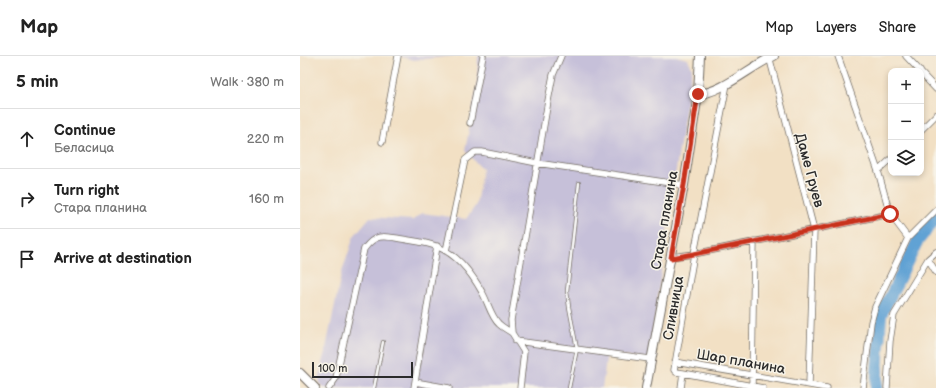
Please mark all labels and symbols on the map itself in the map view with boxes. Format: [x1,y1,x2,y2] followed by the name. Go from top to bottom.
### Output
[689,85,707,103] route end
[791,131,828,210] street label: Даме Груев
[647,169,682,271] street label: Стара планина
[881,205,899,223] route start
[659,274,688,341] street label: Сливница
[695,345,787,378] street label: Шар планина
[312,360,413,379] scale bar

